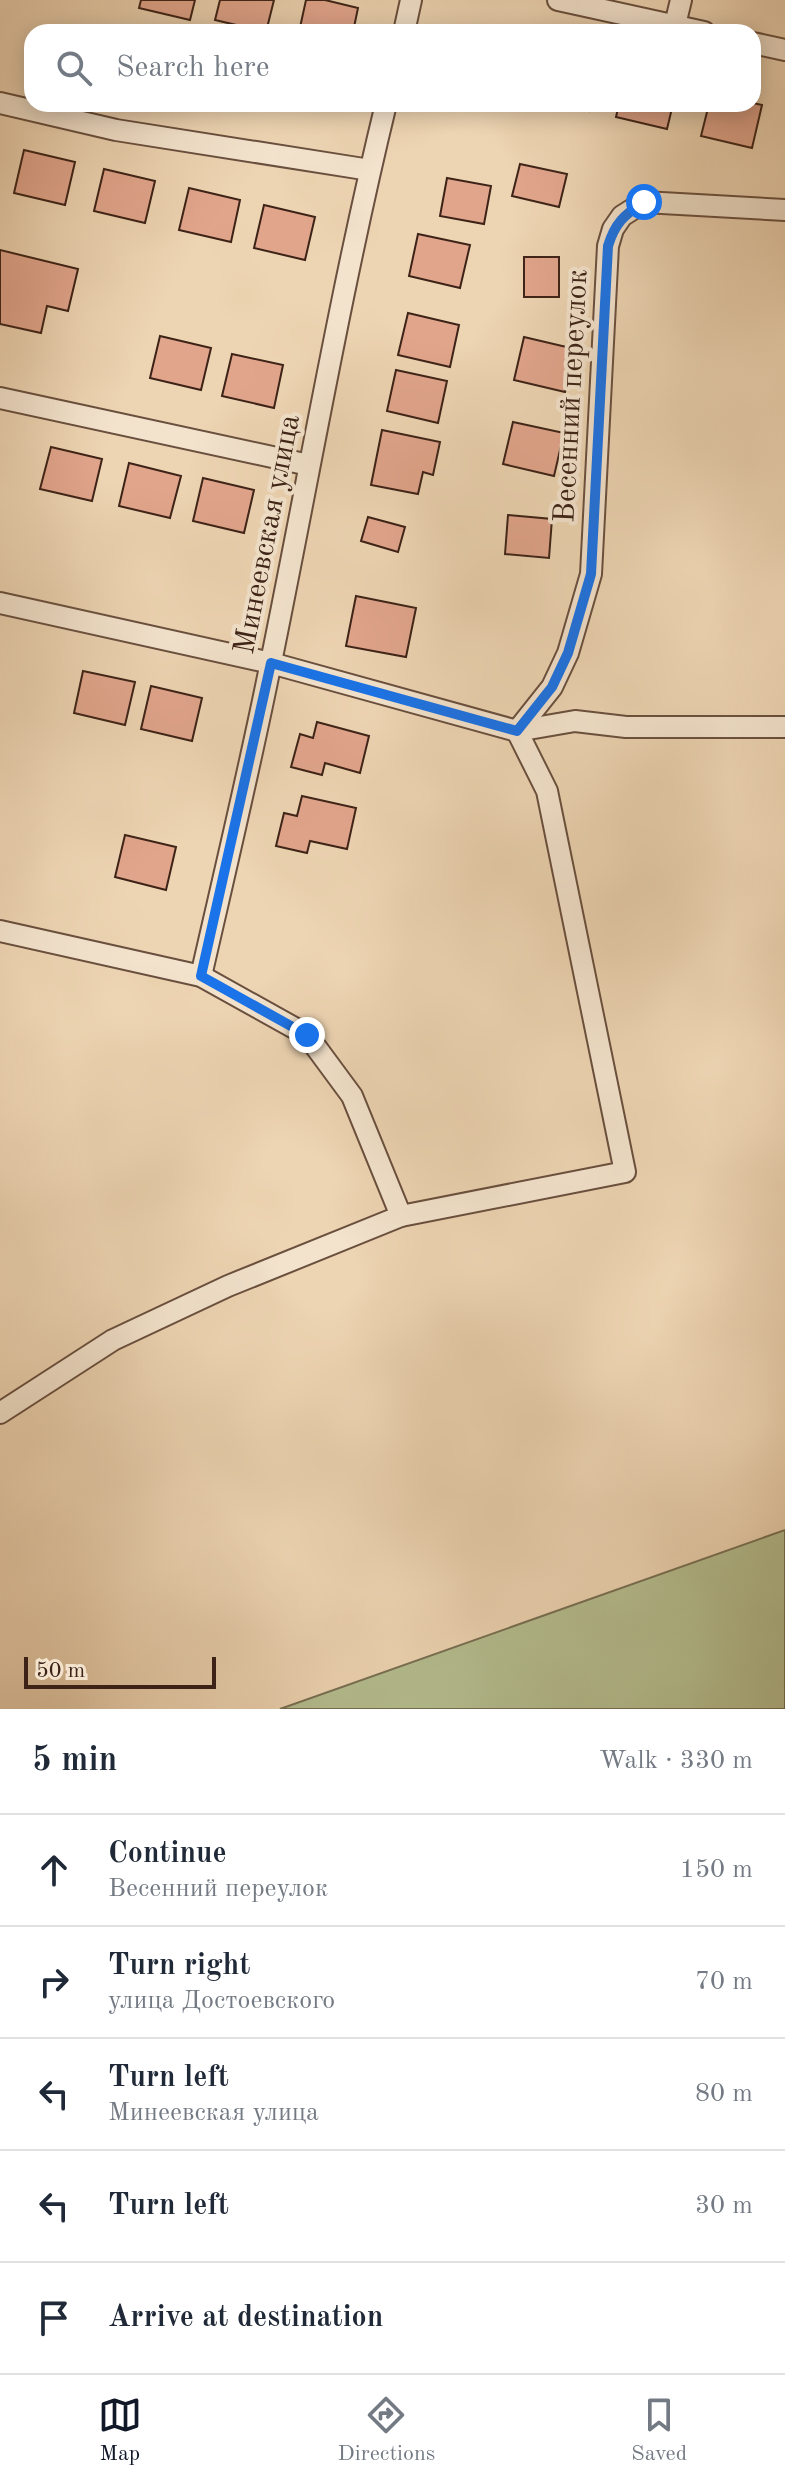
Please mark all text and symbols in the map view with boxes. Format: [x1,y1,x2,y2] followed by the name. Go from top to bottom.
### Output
[24,24,761,112] search box
[52,46,96,90] icon: search
[116,53,270,83] text: Search here
[626,184,662,220] route start
[550,269,594,524] street label: Весенний переулок
[230,412,306,657] street label: Минеевская улица
[289,1017,325,1053] route end
[24,1653,216,1689] scale bar
[36,1660,85,1682] text: 50 m
[32,1744,117,1778] text: 5 min
[599,1748,753,1774] text: Walk · 330 m
[108,1839,227,1869] text: Continue
[32,1848,76,1892] icon: ahead
[680,1857,753,1883] text: 150 m
[108,1876,328,1902] text: Весенний переулок
[108,1951,250,1981] text: Turn right
[32,1960,76,2004] icon: right
[695,1969,753,1995] text: 70 m
[108,1988,335,2014] text: улица Достоевского
[108,2063,229,2093] text: Turn left
[32,2072,76,2116] icon: left
[695,2081,753,2107] text: 80 m
[108,2100,319,2126] text: Минеевская улица
[32,2184,76,2228] icon: left
[108,2191,229,2221] text: Turn left
[695,2193,753,2219] text: 30 m
[32,2296,76,2340] icon: arrive
[108,2303,383,2333] text: Arrive at destination
[98,2393,142,2468] tab: Map
[338,2393,435,2468] tab: Directions
[631,2393,687,2468] tab: Saved

